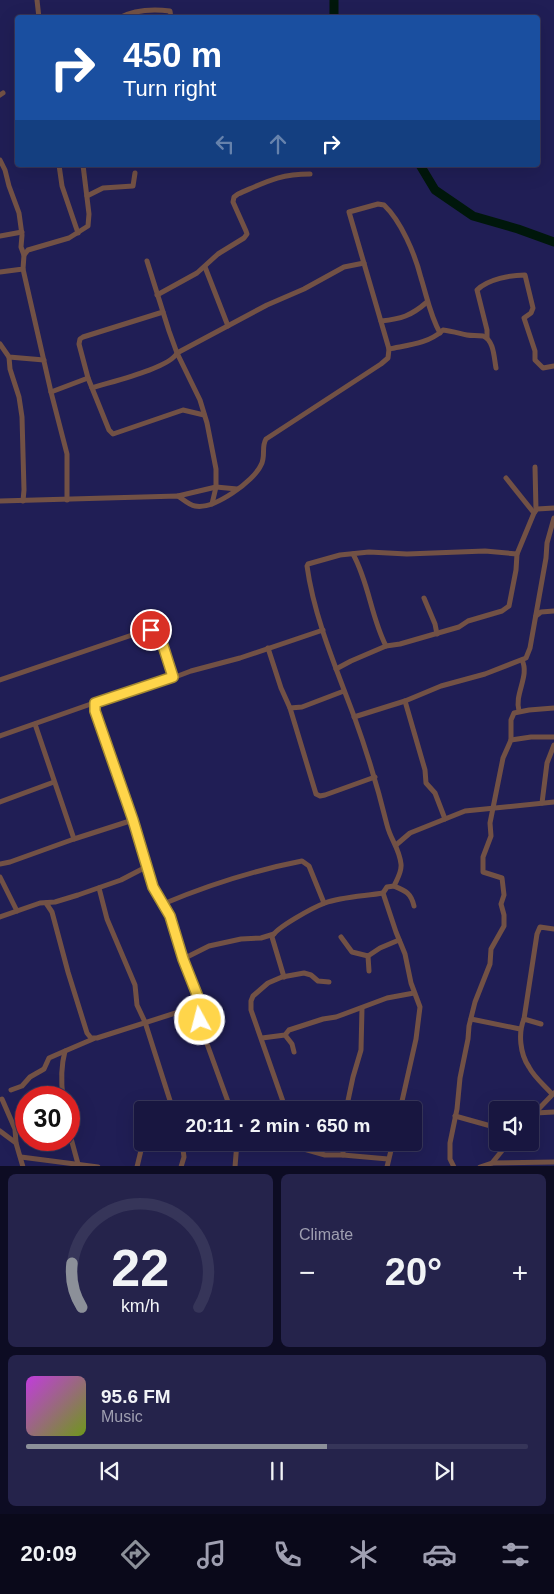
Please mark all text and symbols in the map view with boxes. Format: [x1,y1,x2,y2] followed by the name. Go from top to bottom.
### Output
[40,35,105,100] icon: right
[123,35,222,74] text: 450 m
[123,76,216,101] text: Turn right
[211,130,239,158] icon: left
[264,130,292,158] icon: ahead
[317,130,345,158] icon: right
[130,609,172,651] pin
[137,616,165,644] icon: arrive
[173,993,225,1045] position arrow
[15,1086,80,1151] speed limit sign: 30
[489,1101,539,1151] map controls
[489,1101,539,1151] button: sound
[186,1115,370,1136] text: 20:11 · 2 min · 650 m
[299,1226,353,1243] text: Climate
[112,1239,169,1297] text: 22
[385,1251,442,1293] text: 20°
[299,1257,315,1288] text: −
[512,1257,528,1288] text: +
[121,1296,160,1316] text: km/h
[101,1386,171,1407] text: 95.6 FM
[101,1408,143,1425] text: Music
[96,1457,124,1485] icon: previous
[263,1457,291,1485] icon: pause
[430,1457,458,1485] icon: next
[118,1537,153,1572] icon: directions
[194,1537,229,1572] icon: music
[270,1537,305,1572] icon: phone
[346,1537,381,1572] icon: climate
[422,1537,457,1572] icon: car
[498,1537,533,1572] icon: filters
[21,1541,77,1566] text: 20:09

